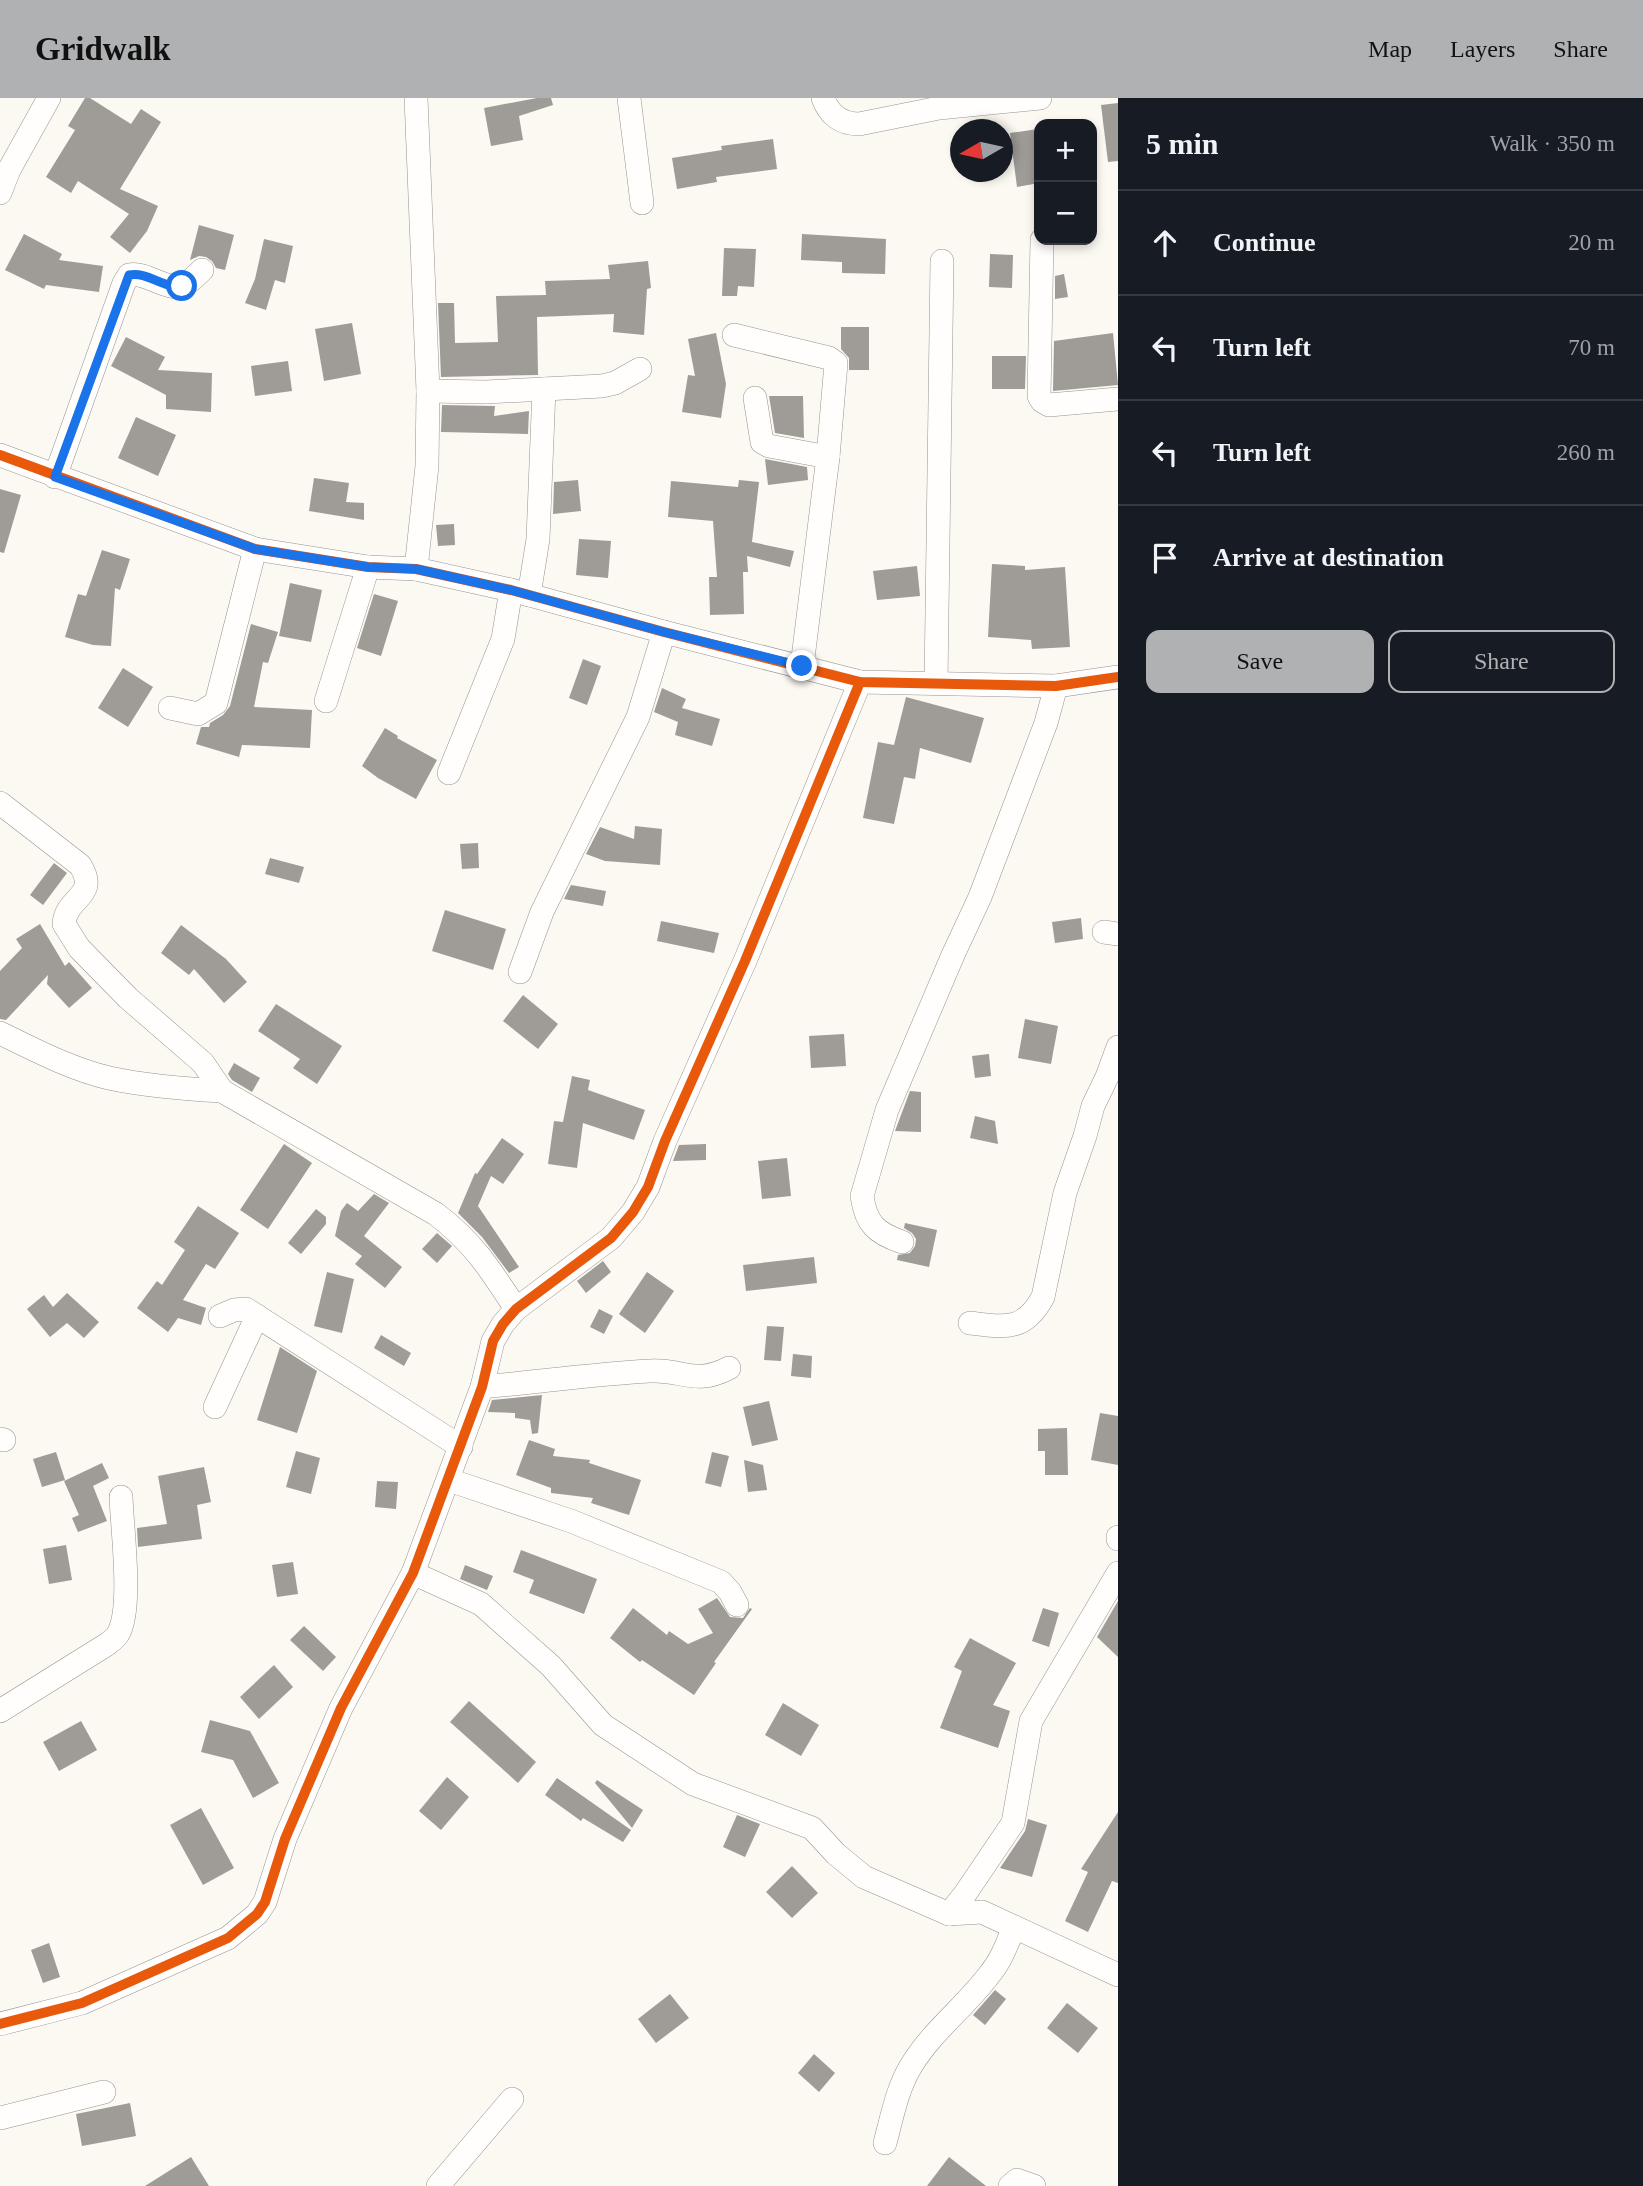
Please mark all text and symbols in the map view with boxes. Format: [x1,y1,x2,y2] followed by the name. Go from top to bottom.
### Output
[35,31,171,67] text: Gridwalk
[1368,36,1412,62] text: Map
[1450,36,1515,62] text: Layers
[1553,36,1608,62] text: Share
[950,119,1013,182] north arrow
[1034,119,1097,245] map controls
[1034,119,1097,182] button: +
[1146,127,1219,160] text: 5 min
[1490,131,1615,156] text: Walk · 350 m
[1034,182,1097,245] button: −
[1146,224,1184,262] icon: ahead
[1213,228,1316,257] text: Continue
[1568,230,1615,255] text: 20 m
[166,270,197,301] route start
[1146,329,1184,367] icon: left
[1213,333,1311,362] text: Turn left
[1568,335,1615,360] text: 70 m
[1146,434,1184,472] icon: left
[1213,438,1311,467] text: Turn left
[1557,440,1615,465] text: 260 m
[1146,539,1184,577] icon: arrive
[1213,543,1444,572] text: Arrive at destination
[1146,630,1374,693] button: Save
[1388,630,1615,693] button: Share
[786,650,817,681] route end

